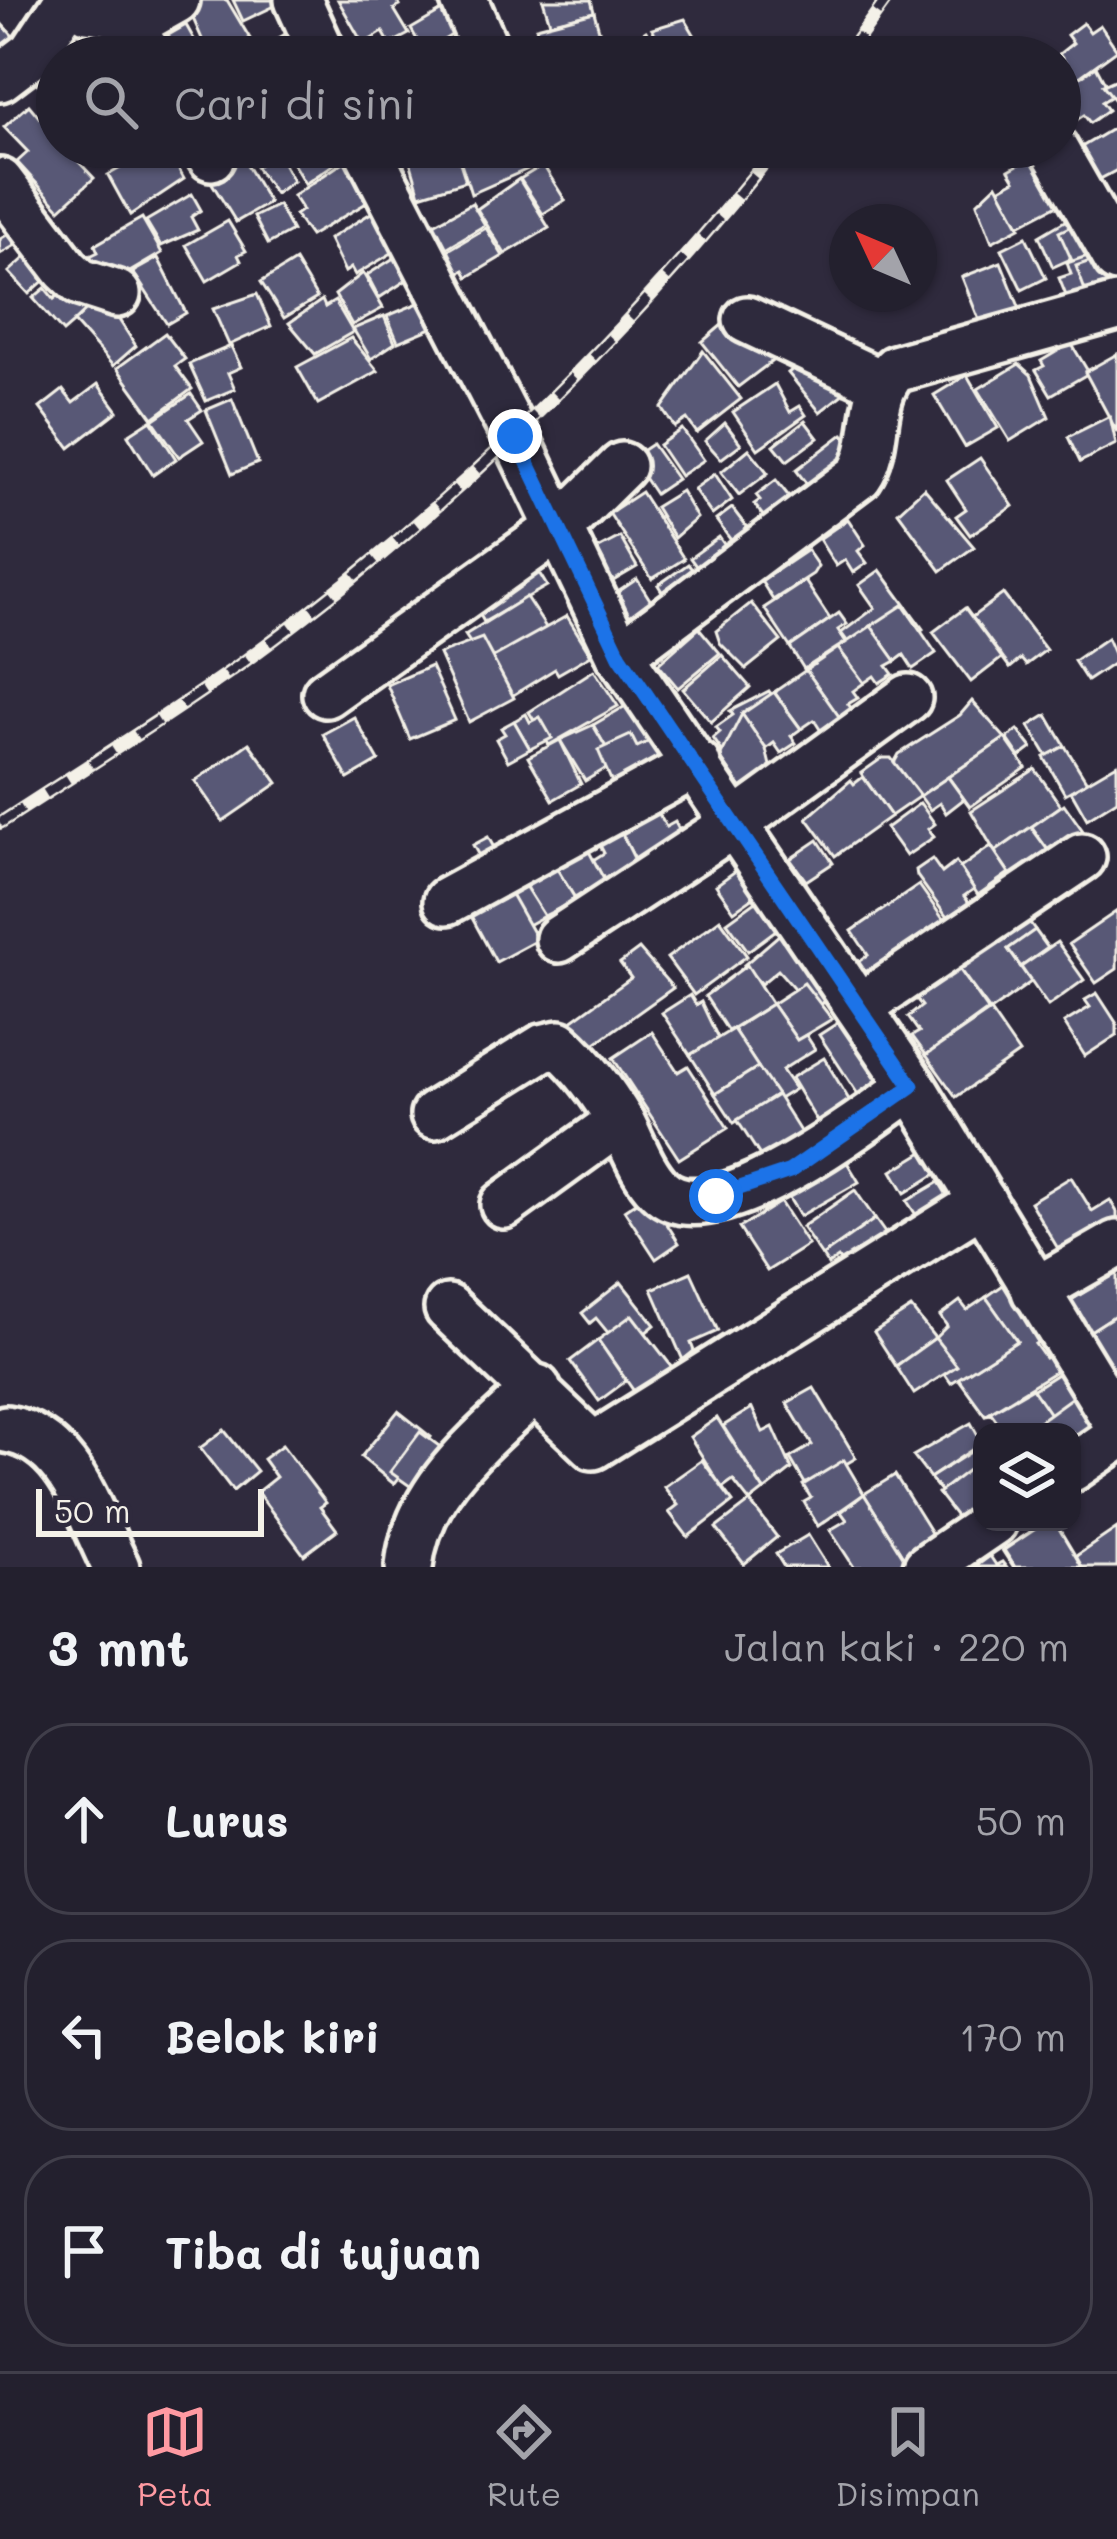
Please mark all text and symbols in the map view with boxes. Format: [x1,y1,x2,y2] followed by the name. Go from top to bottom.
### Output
[36,36,1081,168] search box
[78,69,144,135] icon: search
[174,73,416,131] text: Cari di sini
[829,204,937,312] north arrow
[488,409,542,463] route end
[689,1169,743,1223] route start
[973,1423,1081,1531] map controls
[973,1423,1081,1531] button: layers
[36,1483,264,1536] scale bar
[54,1488,130,1531] text: 50 m
[48,1612,189,1679] text: 3 mnt
[724,1620,1069,1671] text: Jalan kaki · 220 m
[51,1786,117,1852] icon: ahead
[165,1790,289,1848] text: Lurus
[976,1794,1066,1845] text: 50 m
[51,2002,117,2068] icon: left
[165,2006,380,2064] text: Belok kiri
[959,2010,1066,2061] text: 170 m
[51,2218,117,2284] icon: arrive
[165,2222,481,2280] text: Tiba di tujuan
[137,2399,213,2514] tab: Peta
[487,2399,561,2514] tab: Rute
[835,2399,980,2514] tab: Disimpan

